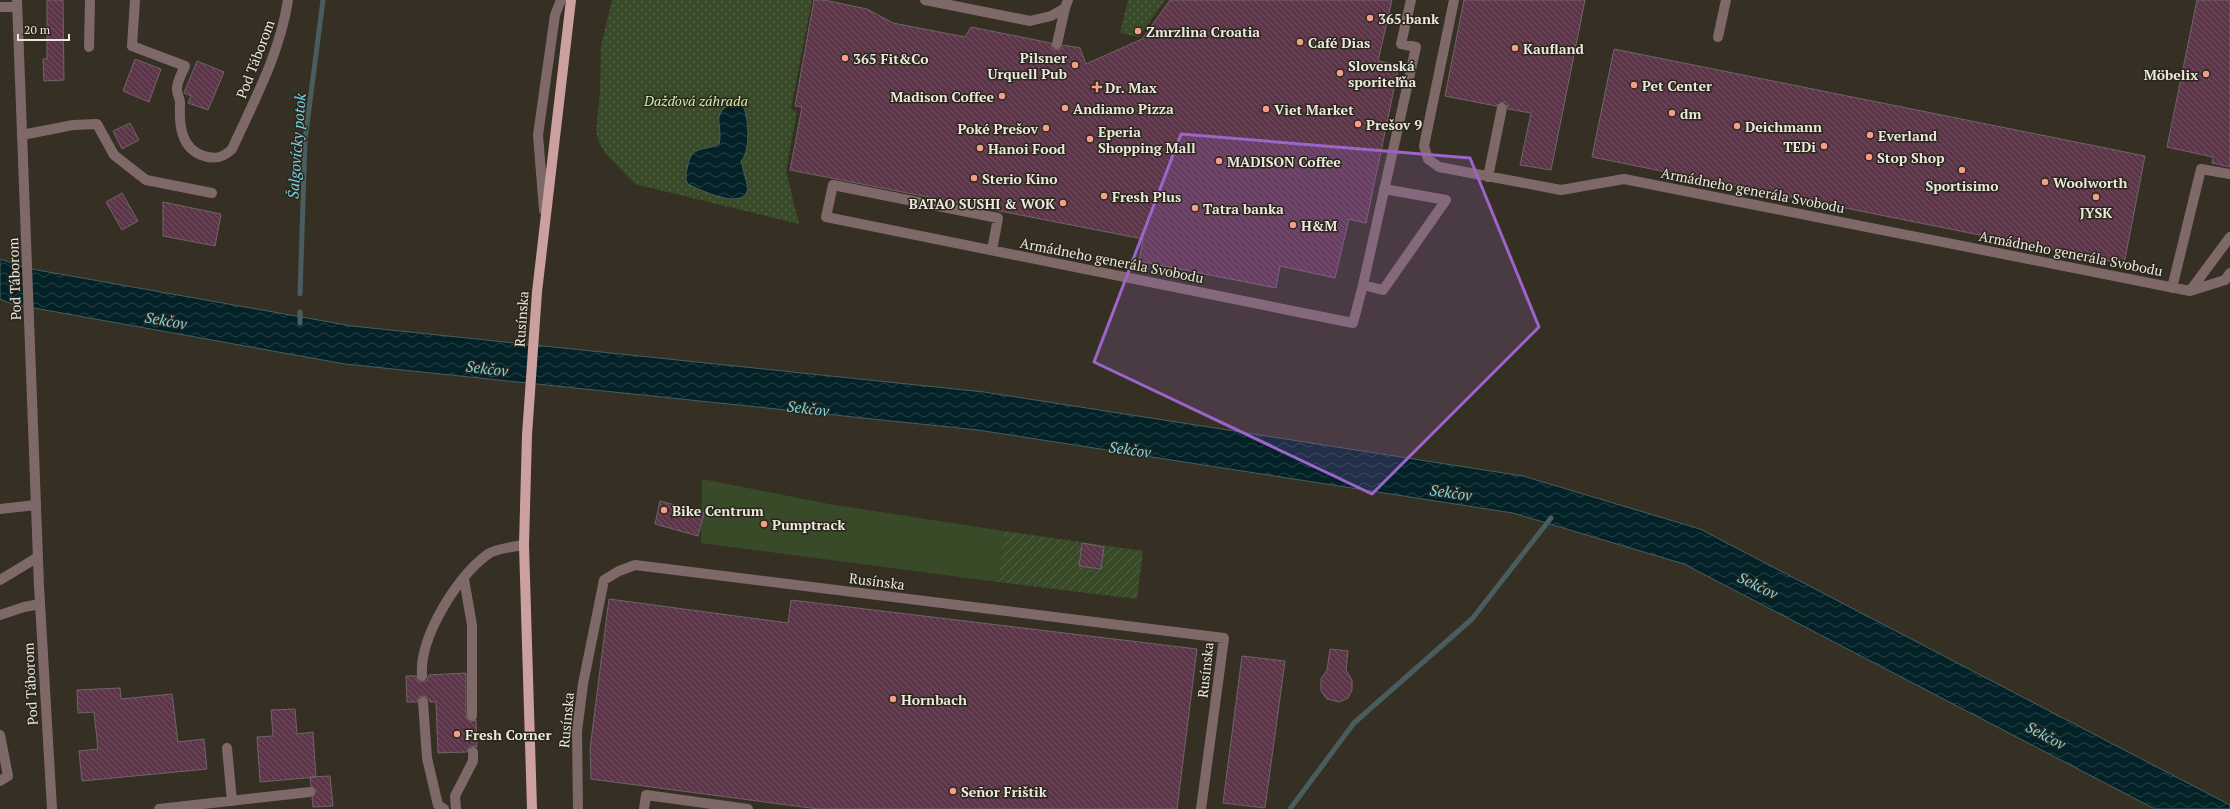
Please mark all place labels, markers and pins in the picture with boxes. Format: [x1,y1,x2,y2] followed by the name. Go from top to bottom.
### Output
[1378,9,1440,28] place label: 365.bank
[1365,13,1375,23] marker: 365.bank
[1146,22,1260,41] place label: Zmrzlina Croatia
[1133,26,1143,36] marker: Zmrzlina Croatia
[1308,33,1370,52] place label: Café Dias
[1295,37,1305,47] marker: Café Dias
[1523,39,1585,58] place label: Kaufland
[1510,43,1520,53] marker: Kaufland
[988,48,1067,83] place label: Pilsner Urquell Pub
[853,49,929,68] place label: 365 Fit&Co
[840,53,850,63] marker: 365 Fit&Co
[1348,56,1417,91] place label: Slovenská sporiteľňa
[1070,60,1080,70] marker: Pilsner Urquell Pub
[2144,65,2198,84] place label: Möbelix
[1335,68,1345,78] marker: Slovenská sporiteľňa
[2201,69,2211,79] marker: Möbelix
[1642,76,1712,95] place label: Pet Center
[1105,78,1157,97] place label: Dr. Max
[1629,80,1639,90] marker: Pet Center
[1092,82,1102,92] marker: Dr. Max
[890,87,994,106] place label: Madison Coffee
[997,91,1007,101] marker: Madison Coffee
[1073,99,1174,118] place label: Andiamo Pizza
[1274,100,1354,119] place label: Viet Market
[1060,103,1070,113] marker: Andiamo Pizza
[1261,104,1271,114] marker: Viet Market
[1680,104,1701,123] place label: dm
[1667,108,1677,118] marker: dm
[1366,115,1422,134] place label: Prešov 9
[1745,117,1822,136] place label: Deichmann
[957,119,1038,138] place label: Poké Prešov
[1353,119,1363,129] marker: Prešov 9
[1732,121,1742,131] marker: Deichmann
[1098,122,1196,157] place label: Eperia Shopping Mall
[1041,123,1051,133] marker: Poké Prešov
[1878,126,1938,145] place label: Everland
[1865,130,1875,140] marker: Everland
[1085,134,1095,144] marker: Eperia Shopping Mall
[1783,137,1816,156] place label: TEDi
[988,139,1066,158] place label: Hanoi Food
[1819,141,1829,151] marker: TEDi
[975,143,985,153] marker: Hanoi Food
[1877,148,1945,167] place label: Stop Shop
[1227,152,1341,171] place label: MADISON Coffee
[1864,152,1874,162] marker: Stop Shop
[1214,156,1224,166] marker: MADISON Coffee
[1957,165,1967,175] marker: Sportisimo
[982,169,1058,188] place label: Sterio Kino
[969,173,979,183] marker: Sterio Kino
[2053,173,2127,192] place label: Woolworth
[1925,176,1999,195] place label: Sportisimo
[2040,177,2050,187] marker: Woolworth
[1112,187,1181,206] place label: Fresh Plus
[1099,191,1109,201] marker: Fresh Plus
[2091,192,2101,202] marker: JYSK
[909,194,1055,213] place label: BATAO SUSHI & WOK
[1058,198,1068,208] marker: BATAO SUSHI & WOK
[1203,199,1284,218] place label: Tatra banka
[1190,203,1200,213] marker: Tatra banka
[2080,203,2112,222] place label: JYSK
[1301,216,1337,235] place label: H&M
[1288,220,1298,230] marker: H&M
[672,501,764,520] place label: Bike Centrum
[659,505,669,515] marker: Bike Centrum
[772,515,846,534] place label: Pumptrack
[759,519,769,529] marker: Pumptrack
[901,690,967,709] place label: Hornbach
[888,694,898,704] marker: Hornbach
[465,725,551,744] place label: Fresh Corner
[452,729,462,739] marker: Fresh Corner
[961,782,1048,801] place label: Señor Frištik
[948,786,958,796] marker: Señor Frištik

